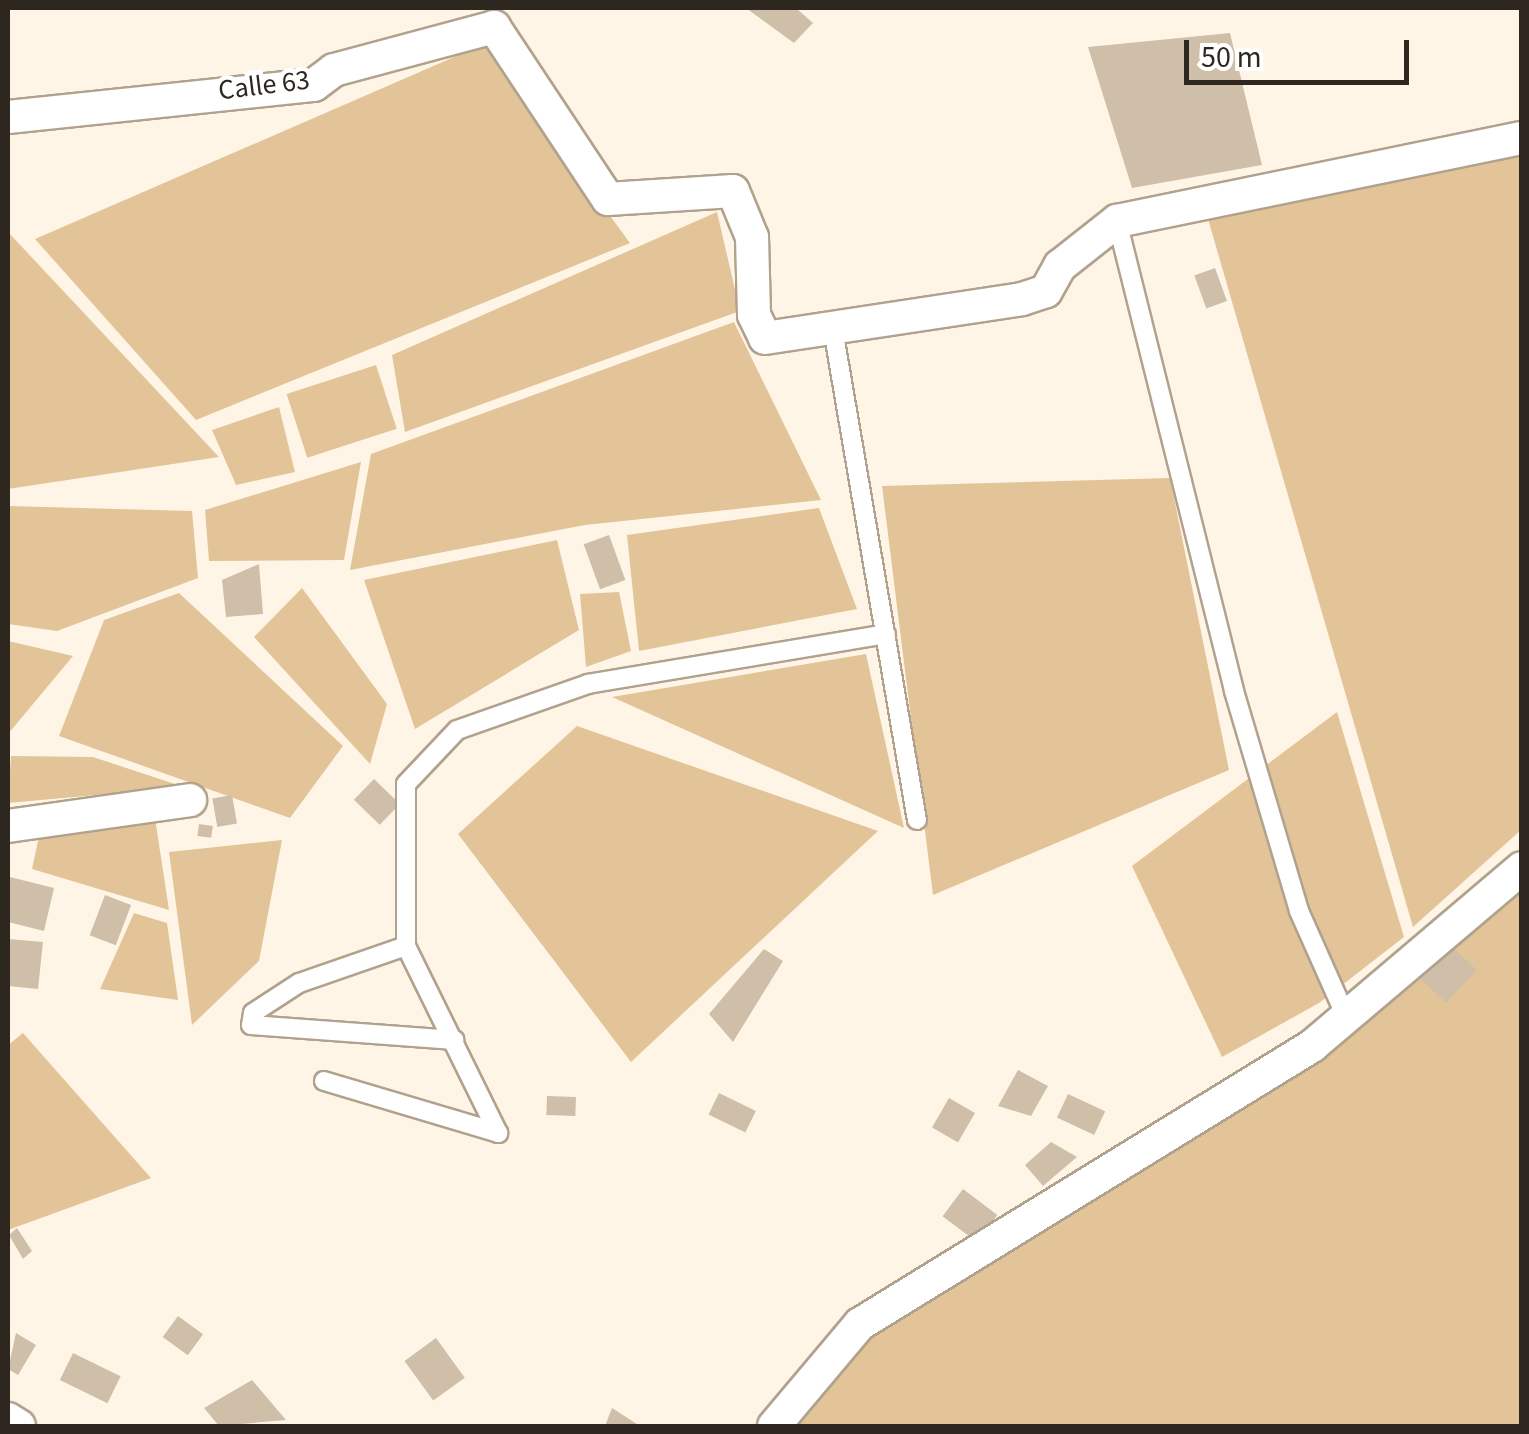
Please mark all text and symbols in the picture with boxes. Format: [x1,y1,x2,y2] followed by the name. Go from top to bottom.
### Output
[1189,20,1414,82] scale bar
[1201,36,1262,79] text: 50 m
[216,63,312,107] street label: Calle 63

